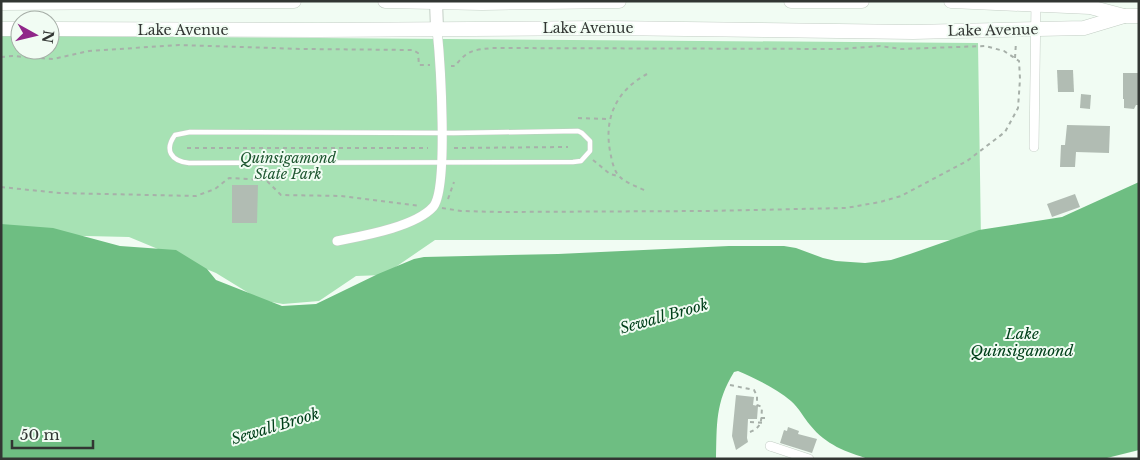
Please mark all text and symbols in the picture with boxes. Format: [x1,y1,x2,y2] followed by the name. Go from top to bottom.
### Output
[10,10,60,60] north arrow
[543,19,633,37] street label: Lake Avenue
[947,20,1039,40] street label: Lake Avenue
[138,21,228,39] street label: Lake Avenue
[38,29,58,45] text: N
[240,149,337,183] park label: Quinsigamond State Park
[618,294,710,338] water label: Sewall Brook
[971,324,1073,360] water label: Lake Quinsigamond
[229,404,321,448] water label: Sewall Brook
[12,418,94,450] scale bar
[20,425,60,444] text: 50 m

